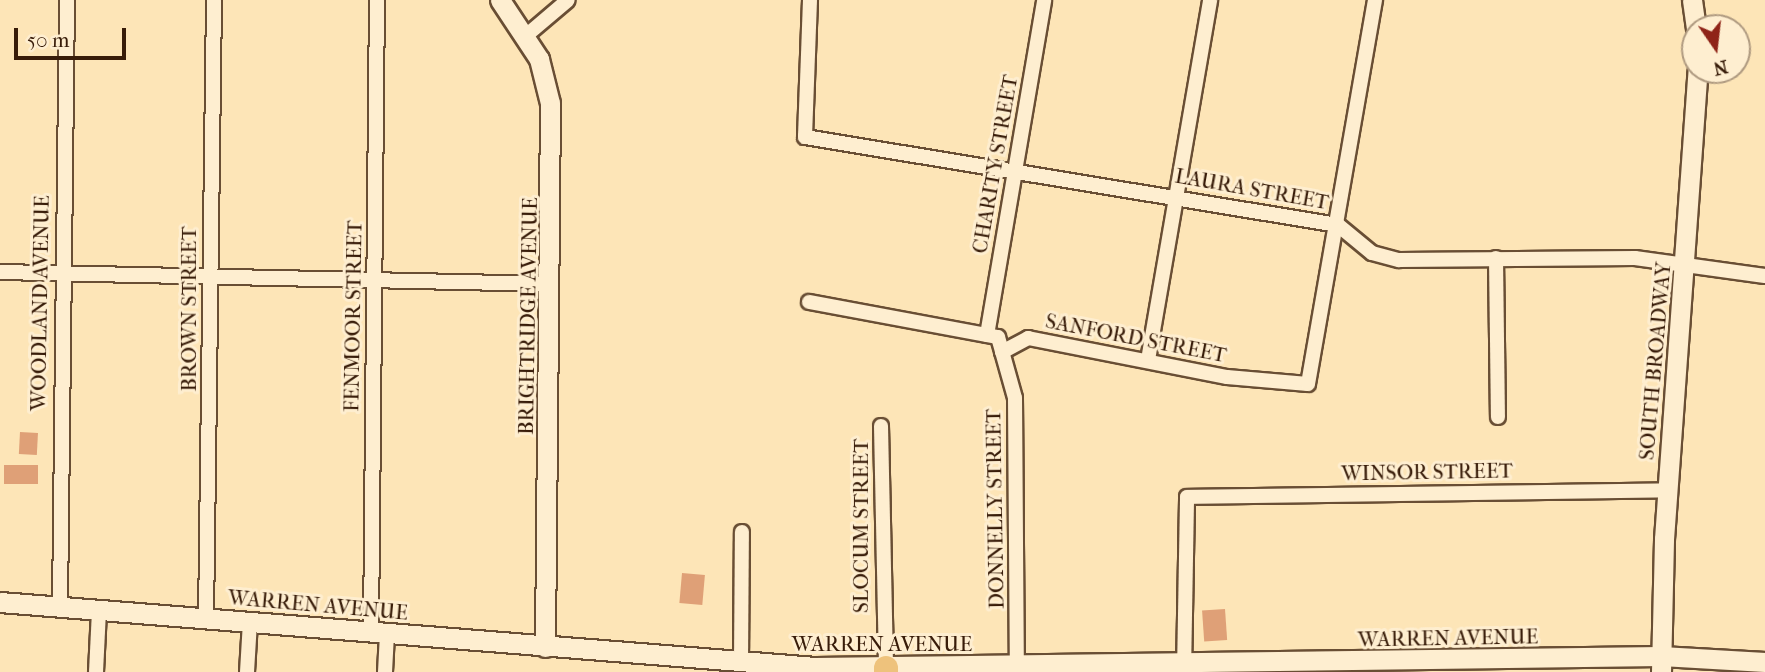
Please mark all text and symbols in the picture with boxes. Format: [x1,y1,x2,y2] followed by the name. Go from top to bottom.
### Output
[18,14,130,58] scale bar
[1681,14,1751,84] north arrow
[27,28,70,52] text: 50 m
[1711,55,1730,80] text: N
[967,73,1023,255] street label: CHARITY STREET
[1173,163,1331,215] street label: LAURA STREET
[26,195,54,411] street label: WOODLAND AVENUE
[513,197,543,435] street label: BRIGHTRIDGE AVENUE
[339,220,367,412] street label: FENMOOR STREET
[176,226,202,392] street label: BROWN STREET
[1634,261,1676,461] street label: SOUTH BROADWAY
[1043,308,1229,368] street label: SANFORD STREET
[981,409,1009,609] street label: DONNELLY STREET
[848,439,874,613] street label: SLOCUM STREET
[1341,458,1513,486] street label: WINSOR STREET
[227,585,409,625] street label: WARREN AVENUE
[1358,624,1538,652] street label: WARREN AVENUE
[792,631,972,657] street label: WARREN AVENUE

